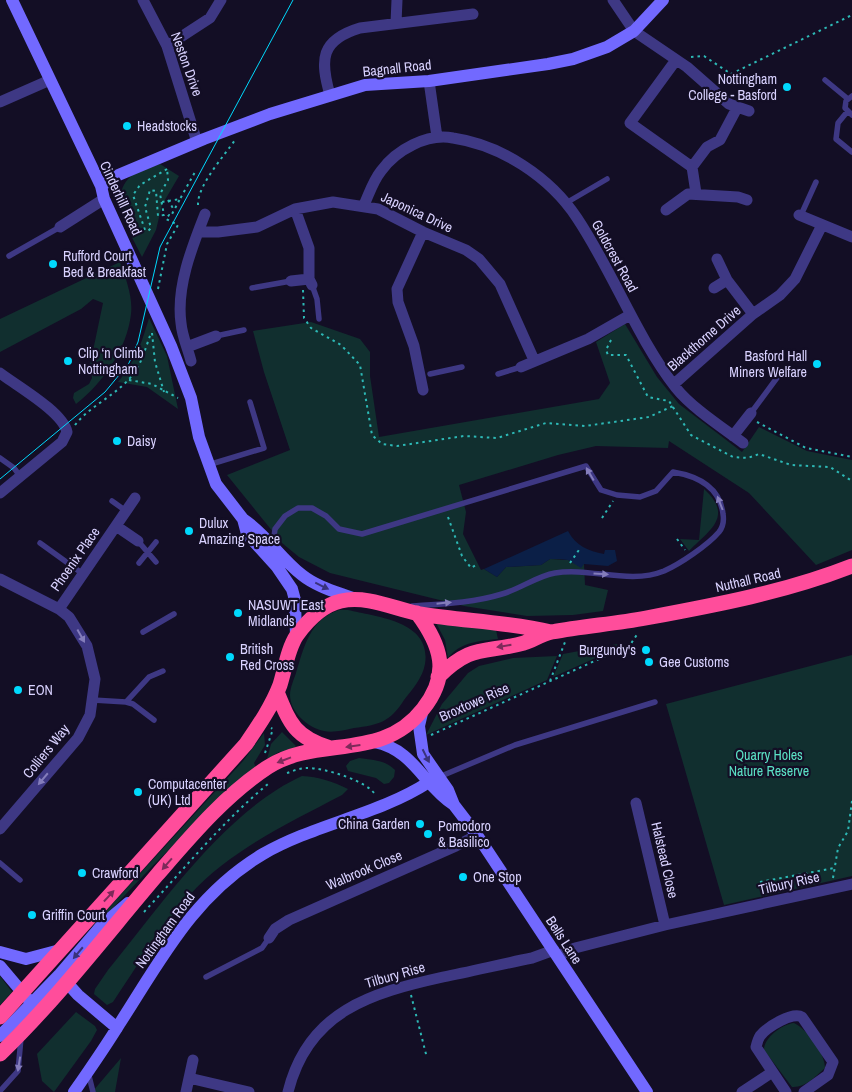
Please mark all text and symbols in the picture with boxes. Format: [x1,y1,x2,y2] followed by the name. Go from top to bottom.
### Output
[167,29,207,99] street label: Neston Drive
[362,55,432,81] street label: Bagnall Road
[688,70,777,104] place label: Nottingham College - Basford
[781,81,793,93] marker: Nottingham College - Basford
[137,117,197,135] place label: Headstocks
[121,120,133,132] marker: Headstocks
[96,158,146,238] street label: Cinderhill Road
[378,188,456,236] street label: Japonica Drive
[588,217,642,295] street label: Goldcrest Road
[63,247,146,281] place label: Rufford Court Bed & Breakfast
[47,258,59,270] marker: Rufford Court Bed & Breakfast
[664,301,744,375] street label: Blackthorne Drive
[78,344,144,378] place label: Clip ‘n Climb Nottingham
[729,347,807,381] place label: Basford Hall Miners Welfare
[62,355,74,367] marker: Clip ‘n Climb Nottingham
[811,358,823,370] marker: Basford Hall Miners Welfare
[127,432,157,450] place label: Daisy
[111,435,123,447] marker: Daisy
[586,467,594,482] one-way arrow
[716,495,724,510] one-way arrow
[198,514,280,548] place label: Dulux Amazing Space
[46,524,104,594] street label: Phoenix Place
[183,525,195,537] marker: Dulux Amazing Space
[714,564,782,596] street label: Nuthall Road
[593,571,609,579] one-way arrow
[315,582,329,590] one-way arrow
[248,596,324,630] place label: NASUWT East Midlands
[436,599,452,607] one-way arrow
[232,607,244,619] marker: NASUWT East Midlands
[77,629,86,642] one-way arrow
[240,640,294,674] place label: British Red Cross
[579,641,636,659] place label: Burgundy's
[496,642,512,650] one-way arrow
[640,644,652,656] marker: Burgundy's
[224,651,236,663] marker: British Red Cross
[659,653,729,671] place label: Gee Customs
[643,656,655,668] marker: Gee Customs
[436,679,512,725] street label: Broxtowe Rise
[28,681,53,699] place label: EON
[12,684,24,696] marker: EON
[19,720,73,782] street label: Colliers Way
[345,742,361,750] one-way arrow
[729,746,809,780] park label: Quarry Holes Nature Reserve
[422,749,430,763] one-way arrow
[277,757,292,764] one-way arrow
[38,773,49,785] one-way arrow
[148,775,227,809] place label: Computacenter (UK) Ltd
[132,786,144,798] marker: Computacenter (UK) Ltd
[338,815,410,833] place label: China Garden
[438,817,491,851] place label: Pomodoro & Basilico
[414,818,426,830] marker: China Garden
[647,820,683,900] street label: Halstead Close
[422,828,434,840] marker: Pomodoro & Basilico
[323,846,405,894] street label: Walbrook Close
[161,857,173,869] one-way arrow
[92,864,139,882] place label: Crawford
[76,867,88,879] marker: Crawford
[757,867,821,899] street label: Tilbury Rise
[473,868,522,886] place label: One Stop
[457,871,469,883] marker: One Stop
[131,888,199,972] street label: Nottingham Road
[103,891,115,903] one-way arrow
[42,906,105,924] place label: Griffin Court
[26,909,38,921] marker: Griffin Court
[542,913,586,967] street label: Bells Lane
[73,946,84,959] one-way arrow
[363,958,427,992] street label: Tilbury Rise
[14,1056,22,1072] one-way arrow

